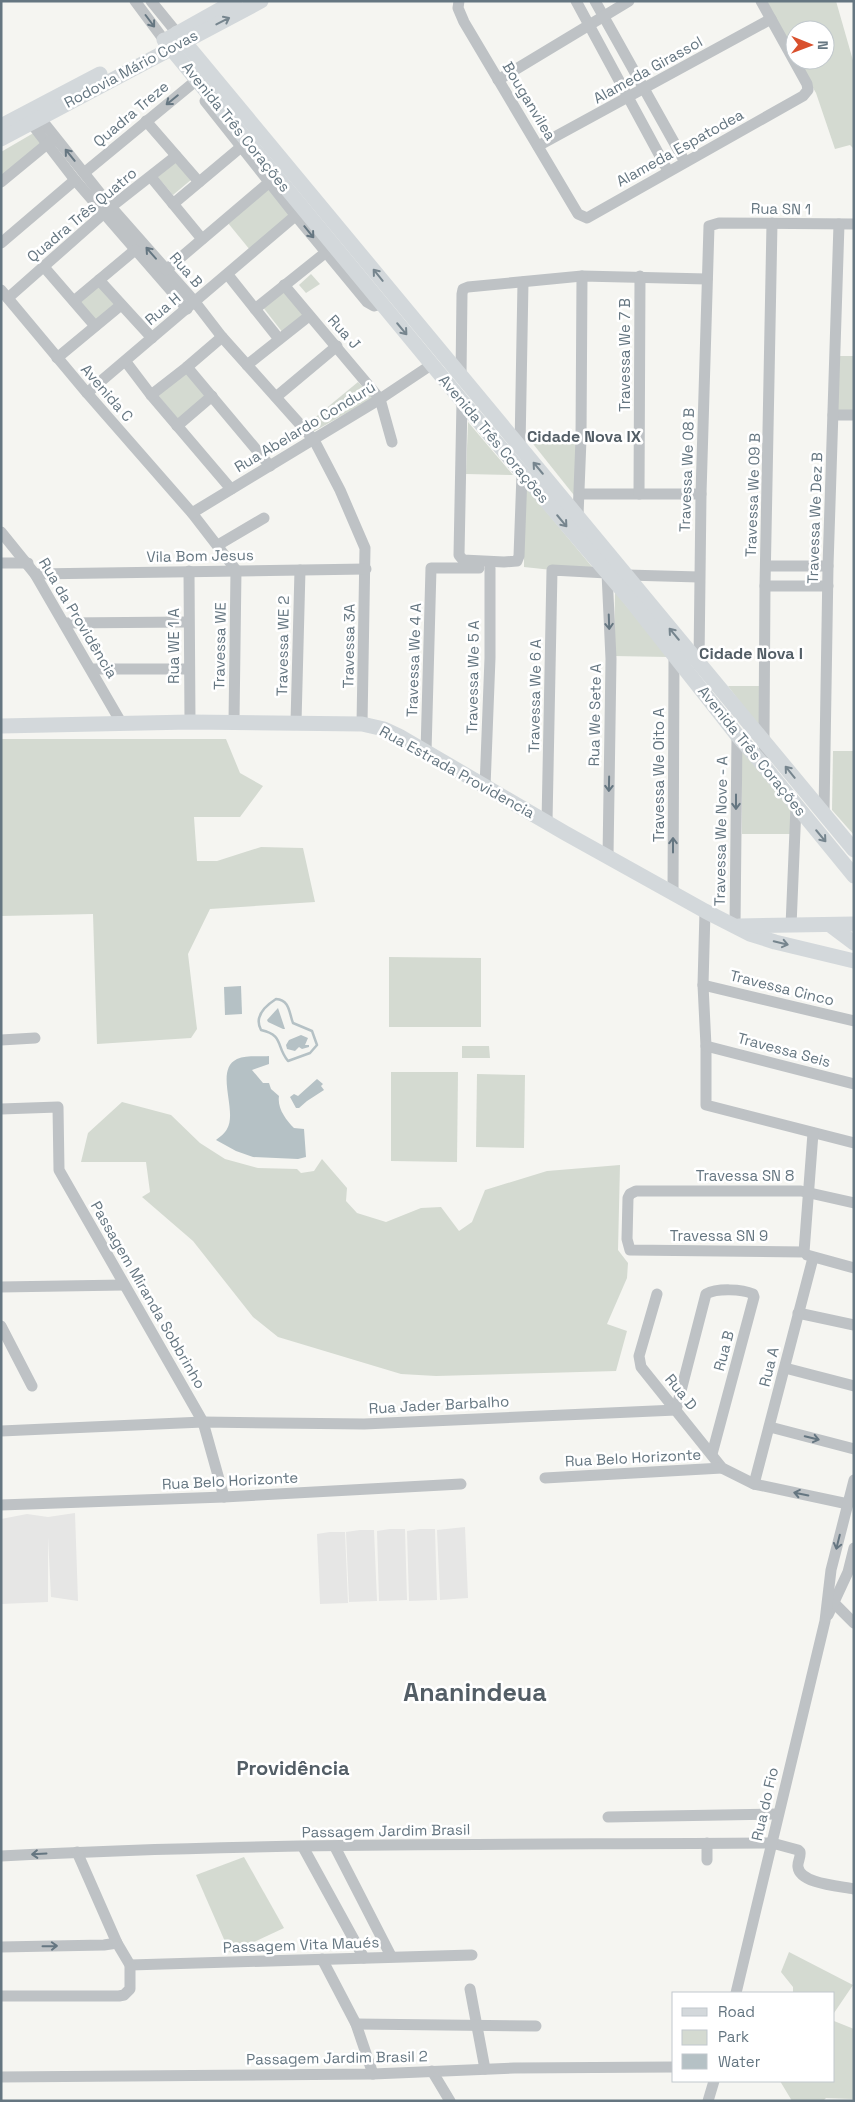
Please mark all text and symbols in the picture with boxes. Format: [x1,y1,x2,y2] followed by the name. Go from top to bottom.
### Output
[144,14,155,27] one-way arrow
[215,16,230,26] one-way arrow
[785,20,835,70] north arrow
[61,25,201,112] street label: Rodovia Mário Covas
[590,32,706,107] street label: Alameda Girassol
[814,40,832,50] text: N
[178,58,295,196] street label: Avenida Três Corações
[498,58,561,144] street label: Bouganvilea
[89,76,172,151] street label: Quadra Treze
[166,94,179,105] one-way arrow
[613,104,747,191] street label: Alameda Espatodea
[64,149,75,162] one-way arrow
[23,163,140,266] street label: Quadra Três Quatro
[751,198,811,219] street label: Rua SN 1
[303,225,314,238] one-way arrow
[145,246,157,259] one-way arrow
[166,248,207,291] street label: Rua B
[372,269,383,282] one-way arrow
[141,288,184,329] street label: Rua H
[615,298,634,412] street label: Travessa We 7 B
[324,310,365,353] street label: Rua J
[396,323,407,336] one-way arrow
[77,360,138,426] street label: Avenida C
[435,371,554,507] street label: Avenida Três Corações
[231,377,379,476] street label: Rua Abelardo Condurú
[675,407,698,533] street label: Travessa We 08 B
[527,426,641,447] district label: Cidade Nova IX
[741,432,764,557] street label: Travessa We 09 B
[803,452,826,584] street label: Travessa We Dez B
[532,461,543,474] one-way arrow
[556,515,568,528] one-way arrow
[146,545,254,566] street label: Vila Bom Jesus
[35,554,122,682] street label: Rua da Providência
[272,596,293,696] street label: Travessa WE 2
[209,602,230,690] street label: Travessa WE
[402,602,425,717] street label: Travessa We 4 A
[338,603,359,689] street label: Travessa 3A
[164,608,183,684] street label: Rua WE 1 A
[605,614,614,630] one-way arrow
[462,619,483,734] street label: Travessa We 5 A
[669,627,680,640] one-way arrow
[524,638,545,753] street label: Travessa We 6 A
[699,643,803,664] district label: Cidade Nova I
[584,663,605,767] street label: Rua We Sete A
[694,682,811,820] street label: Avenida Três Corações
[649,707,668,842] street label: Travessa We Oito A
[376,721,538,822] street label: Rua Estrada Providencia
[710,755,731,906] street label: Travessa We Nove - A
[784,765,795,778] one-way arrow
[604,776,614,792] one-way arrow
[732,793,741,809] one-way arrow
[815,829,826,842] one-way arrow
[668,837,678,854] one-way arrow
[772,939,788,948] one-way arrow
[728,965,836,1010] street label: Travessa Cinco
[735,1028,833,1071] street label: Travessa Seis
[696,1166,794,1185] street label: Travessa SN 8
[87,1197,210,1392] street label: Passagem Miranda Sobbrinho
[670,1226,768,1245] street label: Travessa SN 9
[709,1329,738,1373] street label: Rua B
[754,1344,783,1389] street label: Rua A
[661,1370,702,1414] street label: Rua D
[368,1391,510,1418] street label: Rua Jader Barbalho
[803,1434,819,1443] one-way arrow
[564,1444,702,1471] street label: Rua Belo Horizonte
[161,1467,299,1494] street label: Rua Belo Horizonte
[793,1489,809,1498] one-way arrow
[833,1534,842,1550] one-way arrow
[403,1676,547,1708] district label: Ananindeua
[236,1755,350,1781] district label: Providência
[747,1765,782,1843] street label: Rua do Fio
[302,1820,470,1841] street label: Passagem Jardim Brasil
[31,1849,47,1858] one-way arrow
[223,1932,380,1957] street label: Passagem Vita Maués
[42,1941,58,1951] one-way arrow
[672,1992,835,2082] legend
[718,2002,755,2021] text: Road
[718,2027,749,2046] text: Park
[246,2046,428,2069] street label: Passagem Jardim Brasil 2
[718,2052,761,2071] text: Water

